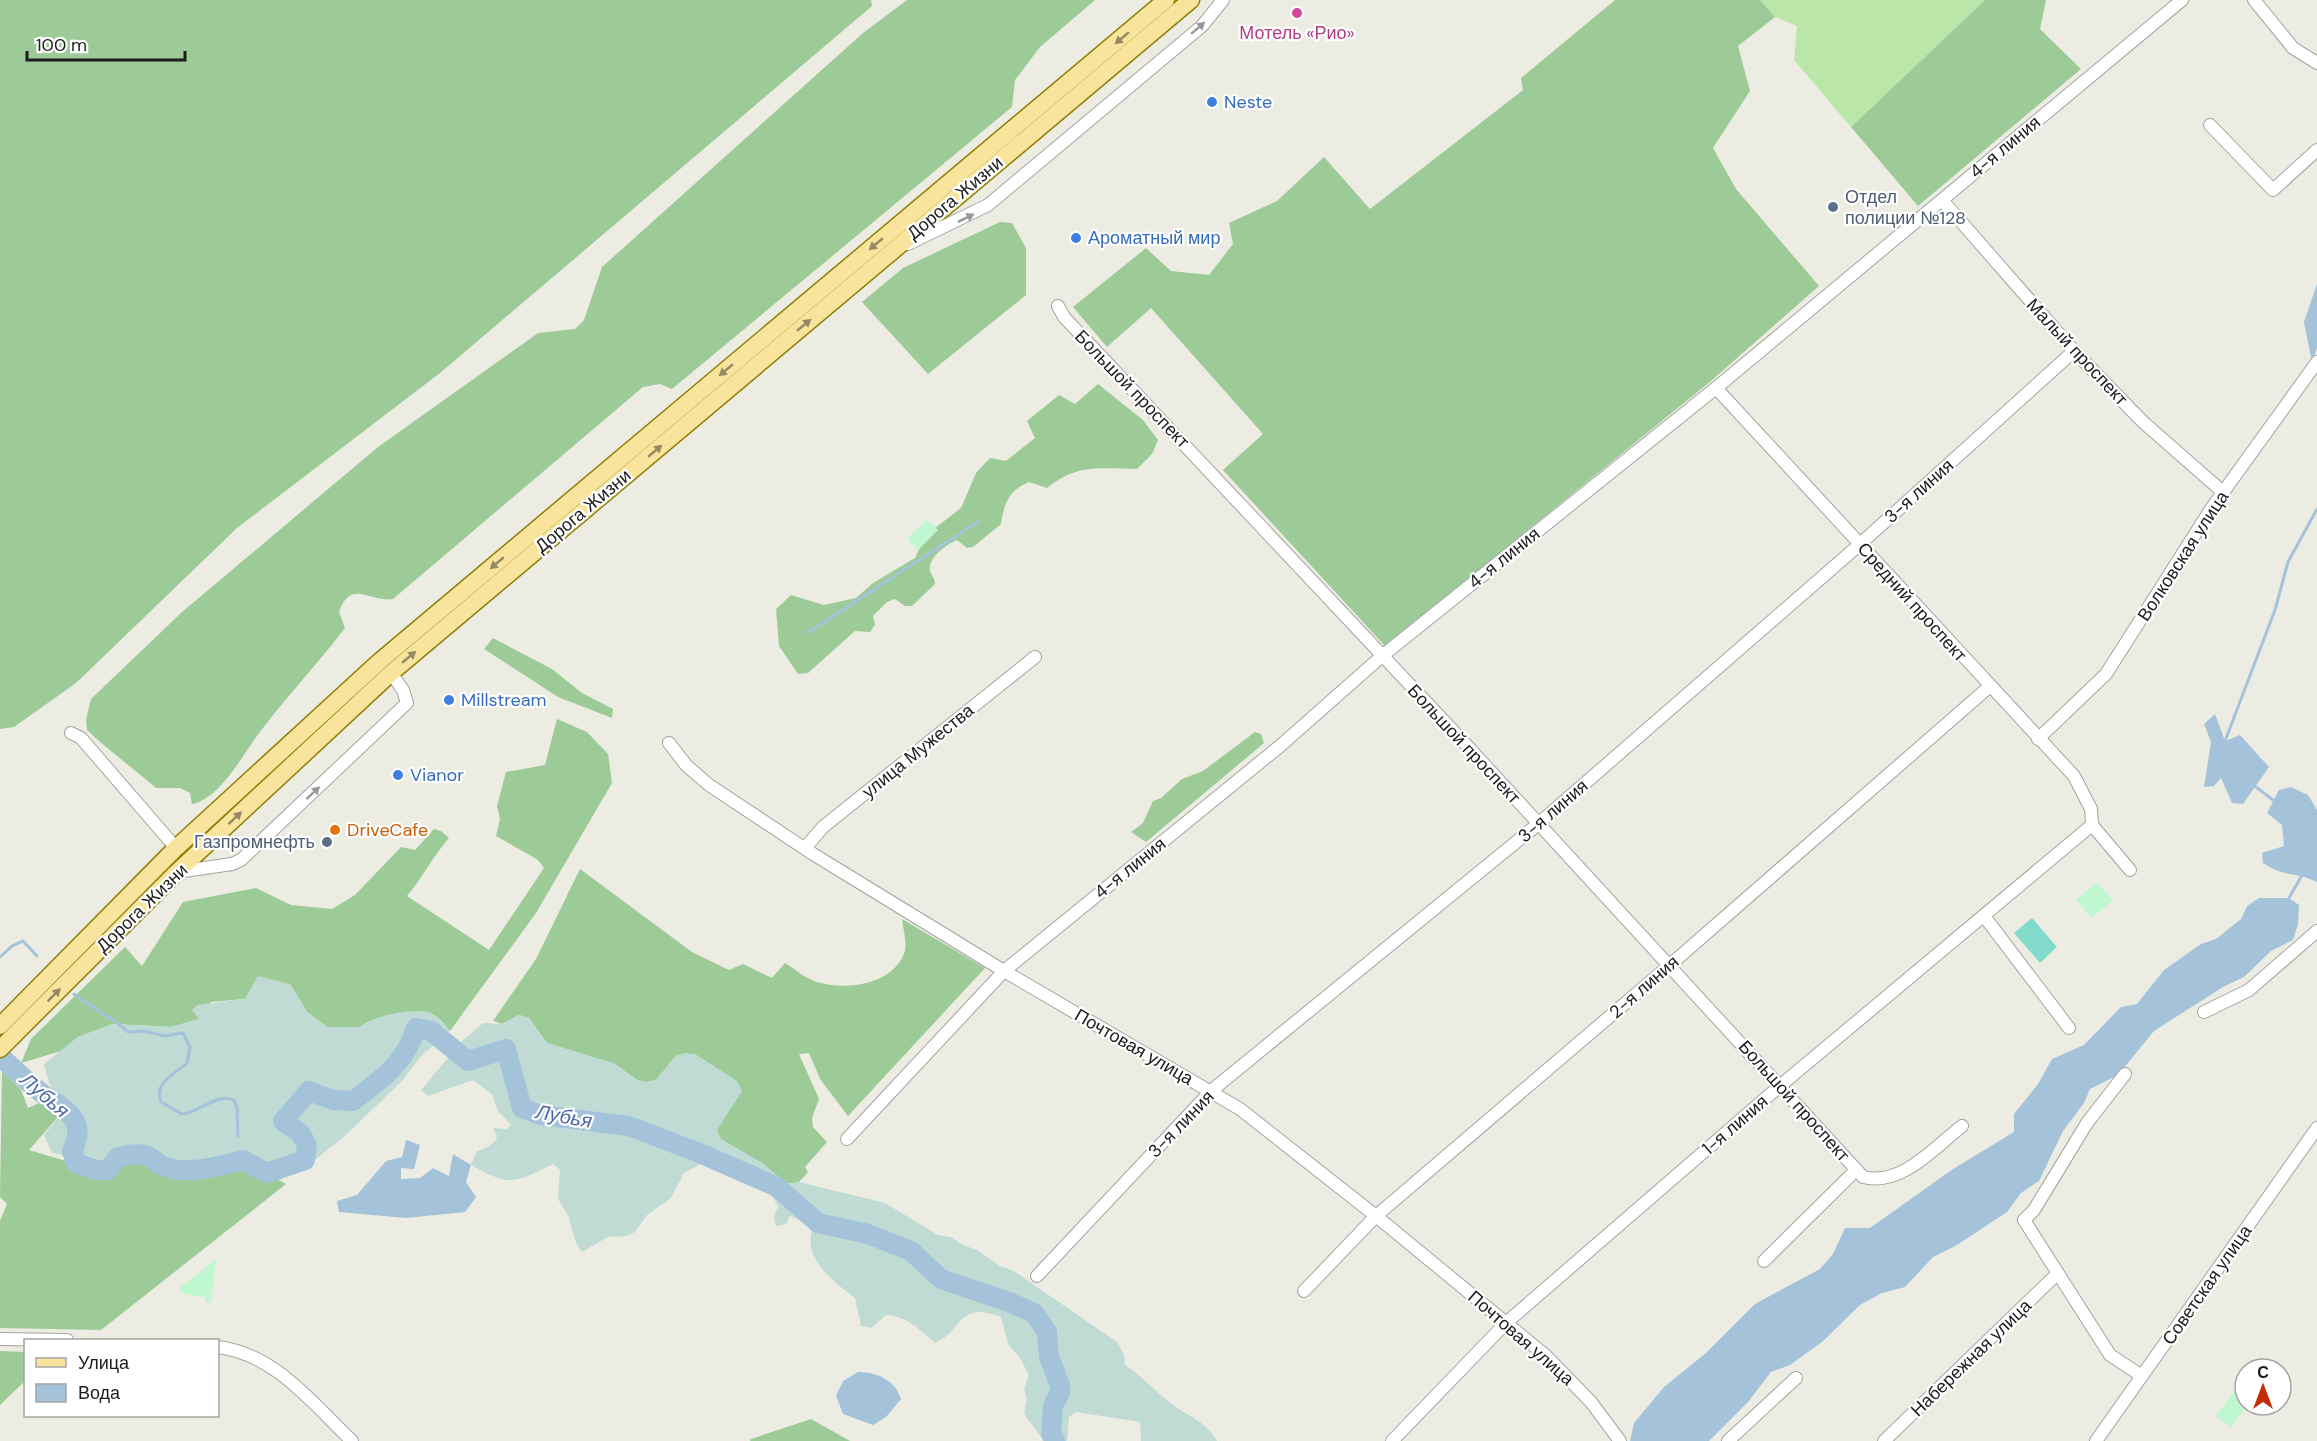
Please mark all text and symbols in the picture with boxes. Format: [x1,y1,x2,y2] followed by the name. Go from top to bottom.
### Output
[1290,6,1304,20] marker: Мотель «Рио»
[1239,21,1355,45] place label: Мотель «Рио»
[1190,22,1206,35] one-way arrow
[27,24,184,62] scale bar
[1114,31,1129,43] one-way arrow
[36,33,87,57] text: 100 m
[1224,90,1272,114] place label: Neste
[1205,95,1219,109] marker: Neste
[1965,110,2045,184] street label: 4-я линия
[902,151,1008,245] street label: Дорога Жизни
[1845,185,1966,230] place label: Отдел полиции №128
[1826,200,1840,214] marker: Отдел полиции №128
[957,213,974,222] one-way arrow
[1088,226,1220,250] place label: Ароматный мир
[1069,231,1083,245] marker: Ароматный мир
[869,237,884,250] one-way arrow
[2021,293,2133,411] street label: Малый проспект
[796,319,812,332] one-way arrow
[1069,325,1195,453] street label: Большой проспект
[719,363,734,375] one-way arrow
[647,445,662,458] one-way arrow
[1879,454,1959,528] street label: 3-я линия
[530,464,636,558] street label: Дорога Жизни
[2132,485,2235,626] street label: Волковская улица
[1463,522,1545,594] street label: 4-я линия
[1852,537,1972,667] street label: Средний проспект
[489,556,505,569] one-way arrow
[402,652,417,664] one-way arrow
[1402,679,1526,809] street label: Большой проспект
[461,688,547,712] place label: Millstream
[442,693,456,707] marker: Millstream
[857,698,980,804] street label: улица Мужества
[410,763,464,787] place label: Vianor
[391,768,405,782] marker: Vianor
[1513,774,1593,848] street label: 3-я линия
[305,786,320,800] one-way arrow
[228,811,243,825] one-way arrow
[347,818,428,842] place label: DriveCafe
[328,823,342,837] marker: DriveCafe
[194,830,315,854] place label: Газпромнефть
[1089,832,1171,904] street label: 4-я линия
[320,835,334,849] marker: Газпромнефть
[91,858,193,958] street label: Дорога Жизни
[1604,950,1684,1024] street label: 2-я линия
[46,989,60,1003] one-way arrow
[1070,1003,1199,1091] street label: Почтовая улица
[1733,1035,1855,1167] street label: Большой проспект
[14,1065,75,1124] water label: Лубья
[1143,1085,1219,1163] street label: 3-я линия
[1697,1090,1773,1160] street label: 1-я линия
[532,1098,594,1134] water label: Лубья
[2157,1220,2258,1350] street label: Советская улица
[1463,1285,1580,1391] street label: Почтовая улица
[1905,1293,2037,1422] street label: Набережная улица
[24,1339,219,1417] legend
[78,1351,130,1375] text: Улица
[2233,1357,2293,1417] north arrow
[2257,1362,2269,1383] text: С
[78,1381,121,1405] text: Вода

